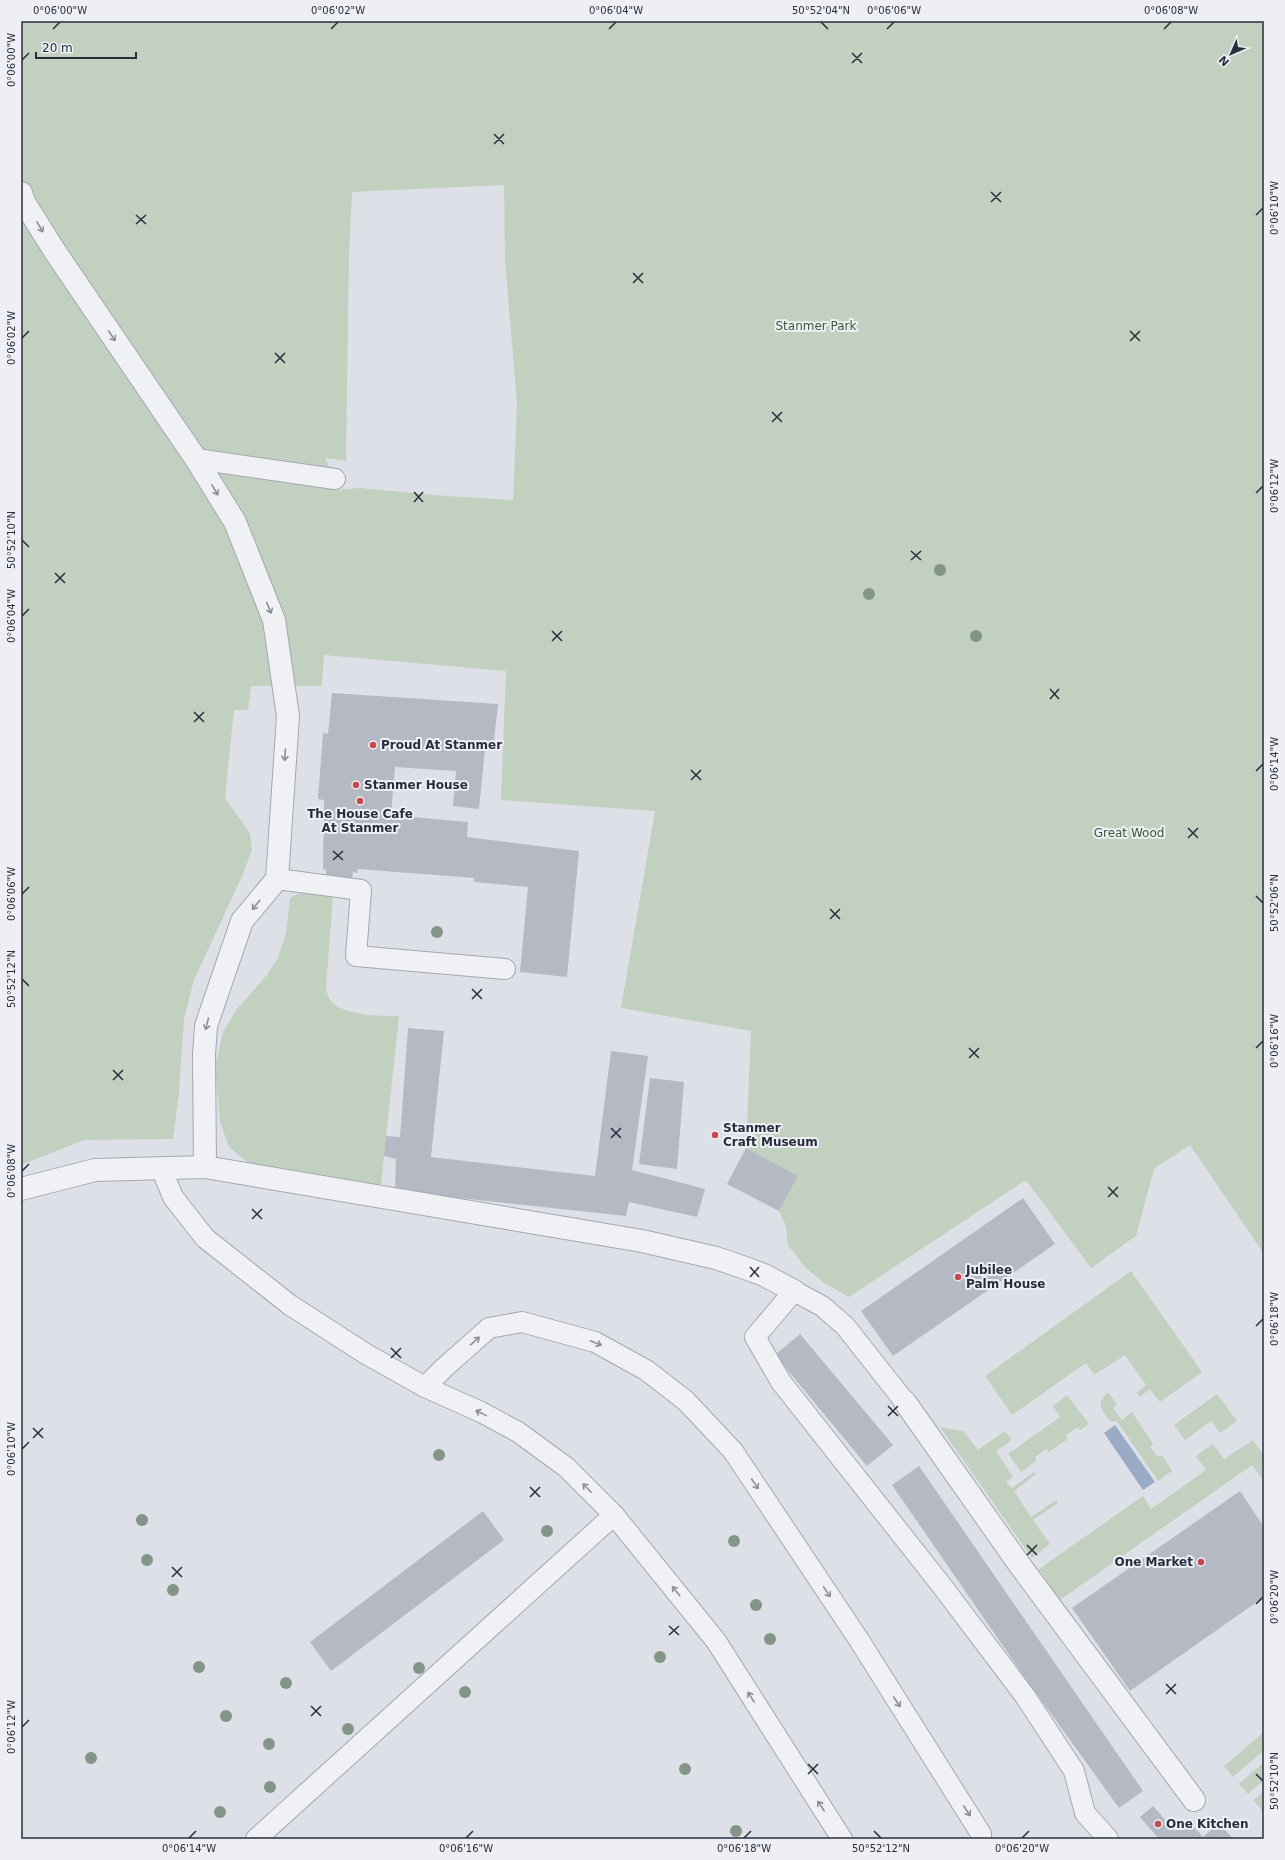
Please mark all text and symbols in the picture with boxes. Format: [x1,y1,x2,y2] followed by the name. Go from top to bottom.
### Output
[33,5,87,16] text: 0°06'00"W
[311,5,365,16] text: 0°06'02"W
[589,5,643,16] text: 0°06'04"W
[792,5,850,16] text: 50°52'04"N
[867,5,921,16] text: 0°06'06"W
[1144,5,1198,16] text: 0°06'08"W
[6,33,17,87] text: 0°06'00"W
[36,34,136,60] scale bar
[1211,34,1251,74] north arrow
[42,41,73,55] text: 20 m
[1216,53,1232,69] text: N
[1269,181,1280,235] text: 0°06'10"W
[36,221,44,233] one-way arrow
[6,311,17,365] text: 0°06'02"W
[775,319,857,333] park label: Stanmer Park
[108,330,116,341] one-way arrow
[1269,459,1280,513] text: 0°06'12"W
[212,484,220,496] one-way arrow
[6,511,17,569] text: 50°52'10"N
[6,589,17,643] text: 0°06'04"W
[266,602,274,614] one-way arrow
[1269,737,1280,791] text: 0°06'14"W
[381,738,502,752] place label: Proud At Stanmer
[368,740,378,750] marker: Proud At Stanmer
[281,748,289,761] one-way arrow
[364,778,468,792] place label: Stanmer House
[351,780,361,790] marker: Stanmer House
[355,796,365,806] marker: The House Cafe At Stanmer
[307,807,413,835] place label: The House Cafe At Stanmer
[1094,826,1164,840] park label: Great Wood
[6,867,17,921] text: 0°06'06"W
[1269,874,1280,932] text: 50°52'06"N
[251,899,260,910] one-way arrow
[6,950,17,1008] text: 50°52'12"N
[1269,1014,1280,1068] text: 0°06'16"W
[203,1018,211,1031] one-way arrow
[723,1121,818,1149] place label: Stanmer Craft Museum
[710,1130,720,1140] marker: Stanmer Craft Museum
[6,1144,17,1198] text: 0°06'08"W
[965,1263,1045,1291] place label: Jubilee Palm House
[953,1272,963,1282] marker: Jubilee Palm House
[1269,1292,1280,1346] text: 0°06'18"W
[469,1336,480,1345] one-way arrow
[590,1340,602,1347] one-way arrow
[476,1409,488,1416] one-way arrow
[6,1422,17,1476] text: 0°06'10"W
[751,1478,759,1489] one-way arrow
[582,1483,592,1493] one-way arrow
[1114,1555,1193,1569] place label: One Market
[1196,1557,1206,1567] marker: One Market
[1269,1570,1280,1624] text: 0°06'20"W
[671,1586,680,1597] one-way arrow
[823,1586,831,1597] one-way arrow
[746,1691,754,1703] one-way arrow
[893,1696,901,1707] one-way arrow
[6,1700,17,1754] text: 0°06'12"W
[1269,1752,1280,1810] text: 50°52'10"N
[817,1801,825,1812] one-way arrow
[963,1805,971,1816] one-way arrow
[1166,1817,1249,1831] place label: One Kitchen
[1153,1819,1163,1829] marker: One Kitchen
[162,1843,216,1854] text: 0°06'14"W
[439,1843,493,1854] text: 0°06'16"W
[717,1843,771,1854] text: 0°06'18"W
[852,1843,910,1854] text: 50°52'12"N
[995,1843,1049,1854] text: 0°06'20"W

